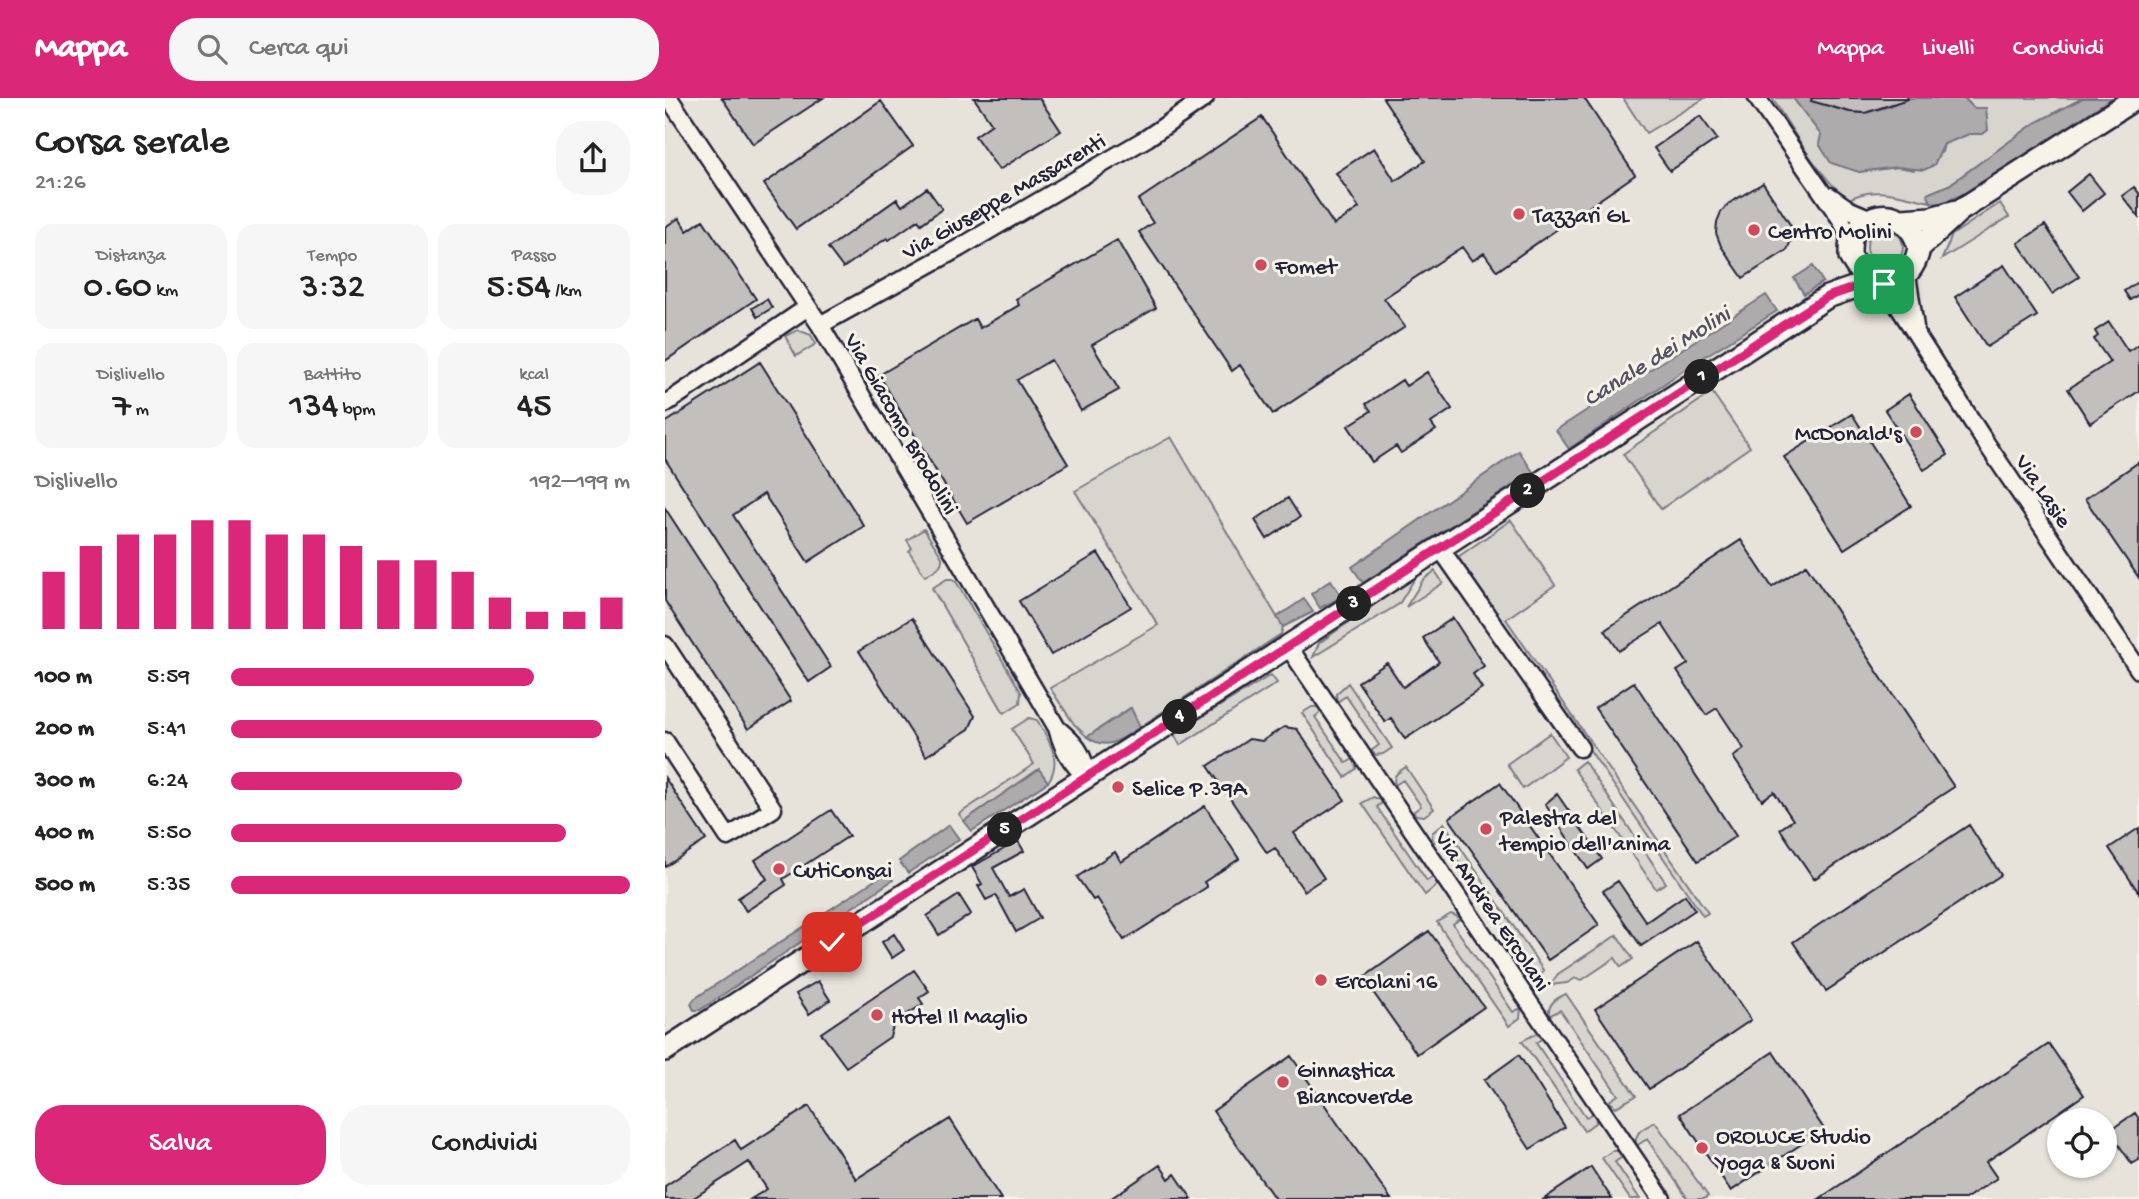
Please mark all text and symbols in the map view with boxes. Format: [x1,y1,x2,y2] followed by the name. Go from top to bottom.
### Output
[169,18,659,81] search box
[35,30,127,68] text: Mappa
[193,30,231,68] icon: search
[249,34,349,65] text: Cerca qui
[1817,35,1884,64] text: Mappa
[1922,35,1975,64] text: Livelli
[2013,35,2104,64] text: Condividi
[556,121,630,195] button: share
[35,122,229,166] text: Corsa serale
[897,129,1111,268] street label: Via Giuseppe Massarenti
[35,170,86,197] text: 21:26
[1531,204,1631,231] place label: Tazzari GL
[1511,206,1527,222] marker: Tazzari GL
[1768,220,1892,247] place label: Centro Molini
[1746,222,1762,238] marker: Centro Molini
[96,245,166,268] text: Distanza
[308,245,357,268] text: Tempo
[512,245,557,268] text: Passo
[1854,254,1914,314] pin
[1274,255,1338,282] place label: Fomet
[1253,257,1269,273] marker: Fomet
[1865,265,1903,303] icon: arrive
[83,268,152,309] text: 0.60
[300,268,365,309] text: 3:32
[486,268,551,309] text: 5:54
[152,280,178,303] text: km
[551,280,582,303] text: /km
[1579,300,1739,415] water label: Canale dei Molini
[837,328,963,520] street label: Via Giacomo Brodolini
[1685,360,1719,394] pin: 1
[97,364,165,387] text: Dislivello
[304,364,361,387] text: Battito
[519,364,549,387] text: kcal
[1698,365,1705,388] text: 1
[113,387,131,428] text: 7
[289,387,338,428] text: 134
[517,387,552,428] text: 45
[131,399,149,422] text: m
[338,399,376,422] text: bpm
[1795,422,1903,449] place label: McDonald's
[1908,424,1924,440] marker: McDonald's
[2007,449,2077,535] street label: Via Lasie
[35,469,118,496] text: Dislivello
[530,469,630,496] text: 192–199 m
[1511,474,1545,508] pin: 2
[1523,479,1532,502] text: 2
[1337,587,1371,622] pin: 3
[1349,592,1358,615] text: 3
[35,664,92,691] text: 100 m
[147,664,190,691] text: 5:59
[1163,700,1197,734] pin: 4
[1175,705,1184,728] text: 4
[35,716,94,743] text: 200 m
[147,716,187,743] text: 5:41
[35,768,95,795] text: 300 m
[147,768,188,795] text: 6:24
[1132,777,1248,804] place label: Selice P.39A
[1110,779,1126,795] marker: Selice P.39A
[1498,806,1672,859] place label: Palestra del tempio dell'anima
[987,812,1023,848] pin: 5
[1000,818,1010,841] text: 5
[35,820,94,847] text: 400 m
[147,820,191,847] text: 5:50
[1478,821,1494,837] marker: Palestra del tempio dell'anima
[1427,826,1555,998] street label: Via Andrea Ercolani
[793,859,892,886] place label: CutiConsai
[771,861,787,877] marker: CutiConsai
[35,872,95,899] text: 500 m
[147,872,190,899] text: 5:35
[802,912,862,972] pin
[813,923,851,961] icon: check
[1335,970,1438,997] place label: Ercolani 16
[1313,972,1329,988] marker: Ercolani 16
[891,1005,1028,1032] place label: Hotel Il Maglio
[869,1007,885,1023] marker: Hotel Il Maglio
[1296,1059,1414,1112] place label: Ginnastica Biancoverde
[1275,1074,1291,1090] marker: Ginnastica Biancoverde
[35,1105,326,1185] button: Salva
[340,1105,630,1185] button: Condividi
[2047,1108,2117,1178] map controls
[2047,1108,2117,1178] button: locate
[1714,1125,1871,1178] place label: OROLUCE Studio Yoga & Suoni
[1694,1140,1710,1156] marker: OROLUCE Studio Yoga & Suoni

